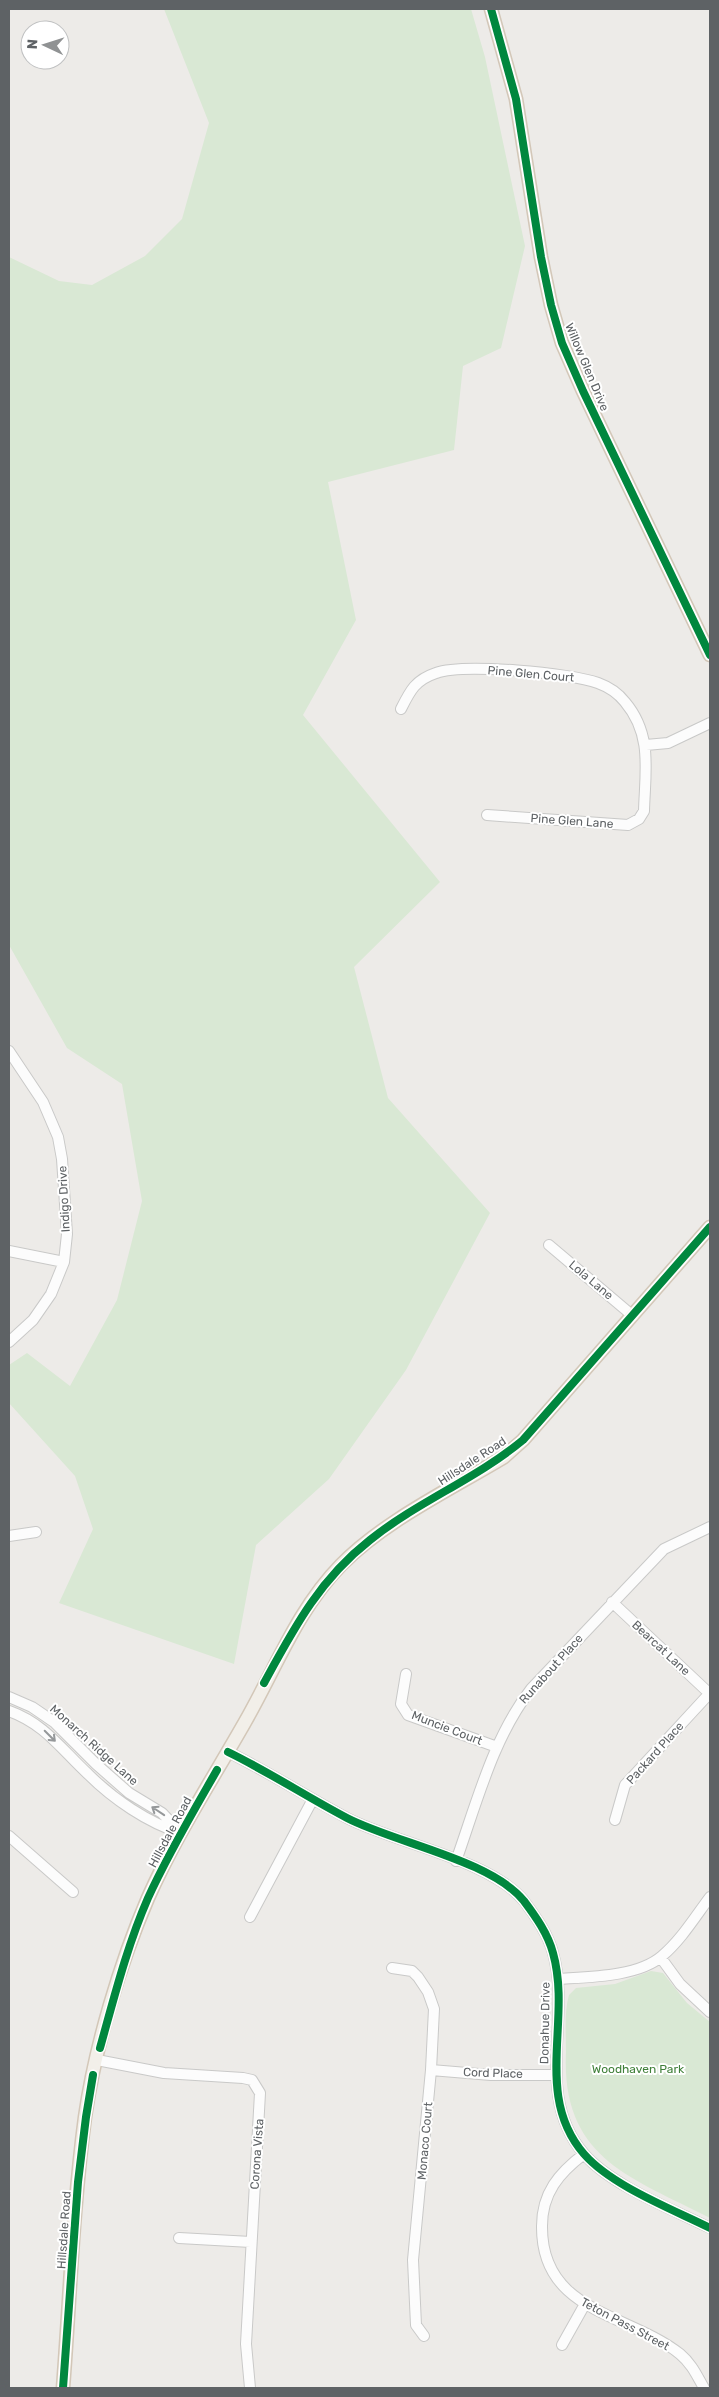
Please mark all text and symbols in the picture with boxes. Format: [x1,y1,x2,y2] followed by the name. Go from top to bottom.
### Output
[20,20,70,70] north arrow
[24,39,41,50] text: N
[562,321,612,413] street label: Willow Glen Drive
[487,663,575,685] street label: Pine Glen Court
[530,811,614,831] street label: Pine Glen Lane
[55,1165,73,1233] street label: Indigo Drive
[566,1257,616,1303] street label: Lola Lane
[435,1434,509,1488] street label: Hillsdale Road
[629,1618,693,1679] street label: Bearcat Lane
[516,1631,586,1707] street label: Runabout Place
[47,1702,141,1788] street label: Monarch Ridge Lane
[410,1708,485,1748] street label: Muncie Court
[623,1719,687,1787] street label: Packard Place
[44,1730,56,1742] one-way arrow
[145,1794,195,1870] street label: Hillsdale Road
[151,1806,165,1816] one-way arrow
[537,1982,553,2064] street label: Donahue Drive
[592,2062,685,2076] park label: Woodhaven Park
[463,2065,523,2081] street label: Cord Place
[415,2101,435,2181] street label: Monaco Court
[248,2118,266,2190] street label: Corona Vista
[54,2191,74,2269] street label: Hillsdale Road
[578,2295,672,2353] street label: Teton Pass Street

